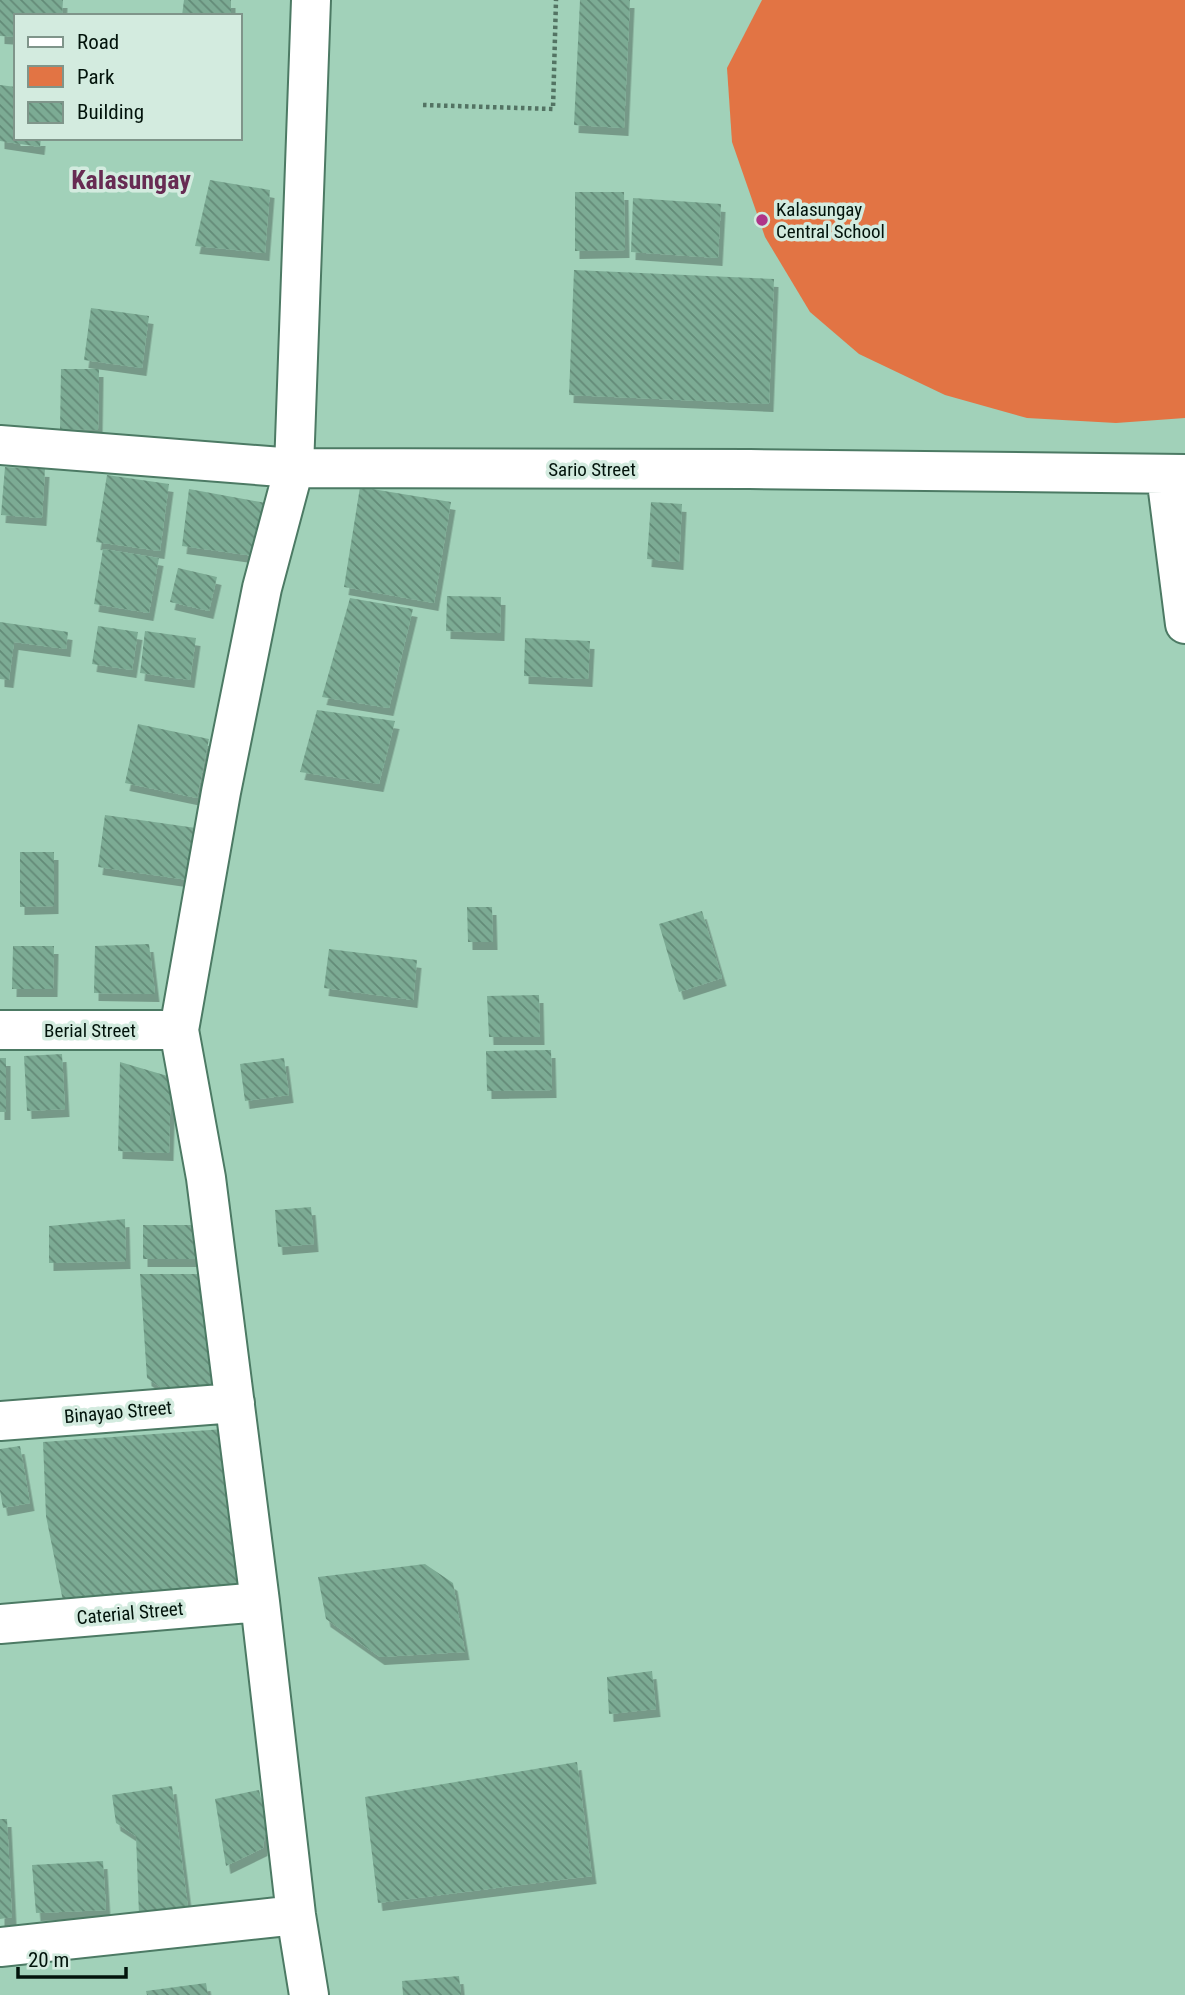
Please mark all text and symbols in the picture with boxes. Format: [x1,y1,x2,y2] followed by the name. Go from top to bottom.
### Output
[14,14,242,140] legend
[77,30,119,54] text: Road
[77,65,115,89] text: Park
[77,100,144,124] text: Building
[71,165,191,195] district label: Kalasungay
[776,198,885,243] place label: Kalasungay Central School
[754,212,770,228] marker: Kalasungay Central School
[548,458,636,481] street label: Sario Street
[44,1019,136,1042] street label: Berial Street
[63,1396,173,1428] street label: Binayao Street
[76,1597,184,1629] street label: Caterial Street
[18,1936,126,1980] scale bar
[28,1948,69,1972] text: 20 m

